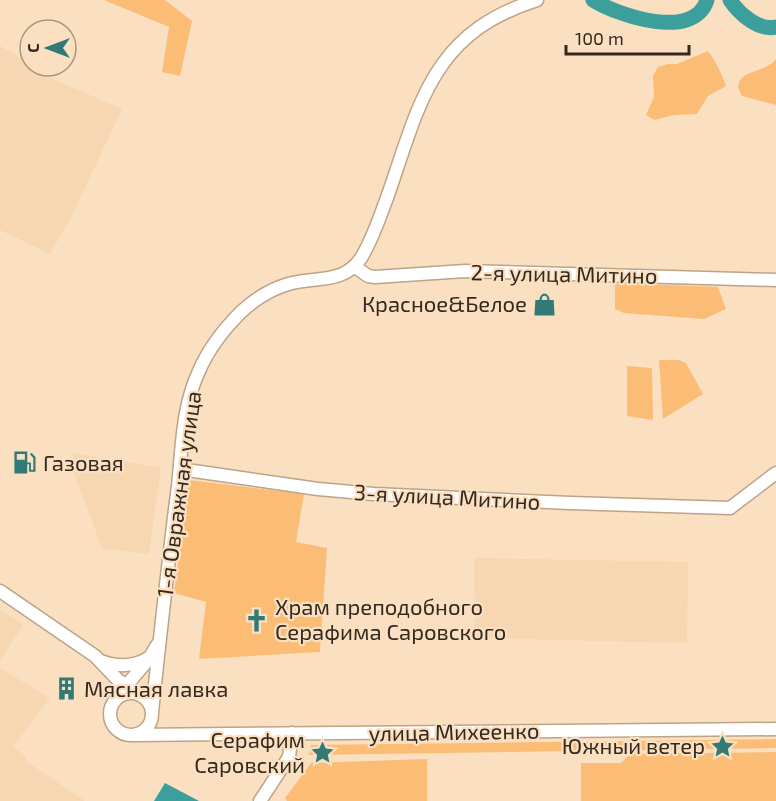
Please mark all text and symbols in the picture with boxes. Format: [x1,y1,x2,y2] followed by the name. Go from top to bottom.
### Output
[18,18,78,78] north arrow
[566,18,689,56] scale bar
[575,27,624,49] text: 100 m
[23,43,42,53] text: С
[470,258,658,289] street label: 2-я улица Митино
[362,290,527,316] place label: Красное&Белое
[532,291,558,317] shop icon: Красное&Белое
[151,389,206,599] street label: 1-я Овражная улица
[43,449,124,475] place label: Газовая
[12,450,38,476] fuel station icon: Газовая
[353,478,541,515] street label: 3-я улица Митино
[275,593,506,644] place label: Храм преподобного Серафима Саровского
[244,607,270,633] church icon: Храм преподобного Серафима Саровского
[84,675,229,701] place label: Мясная лавка
[53,676,79,702] building icon: Мясная лавка
[368,717,540,746] street label: улица Михеенко
[194,726,305,777] place label: Серафим Саровский
[562,732,705,758] place label: Южный ветер
[710,733,736,759] place icon: Южный ветер
[310,740,336,766] place icon: Серафим Саровский

